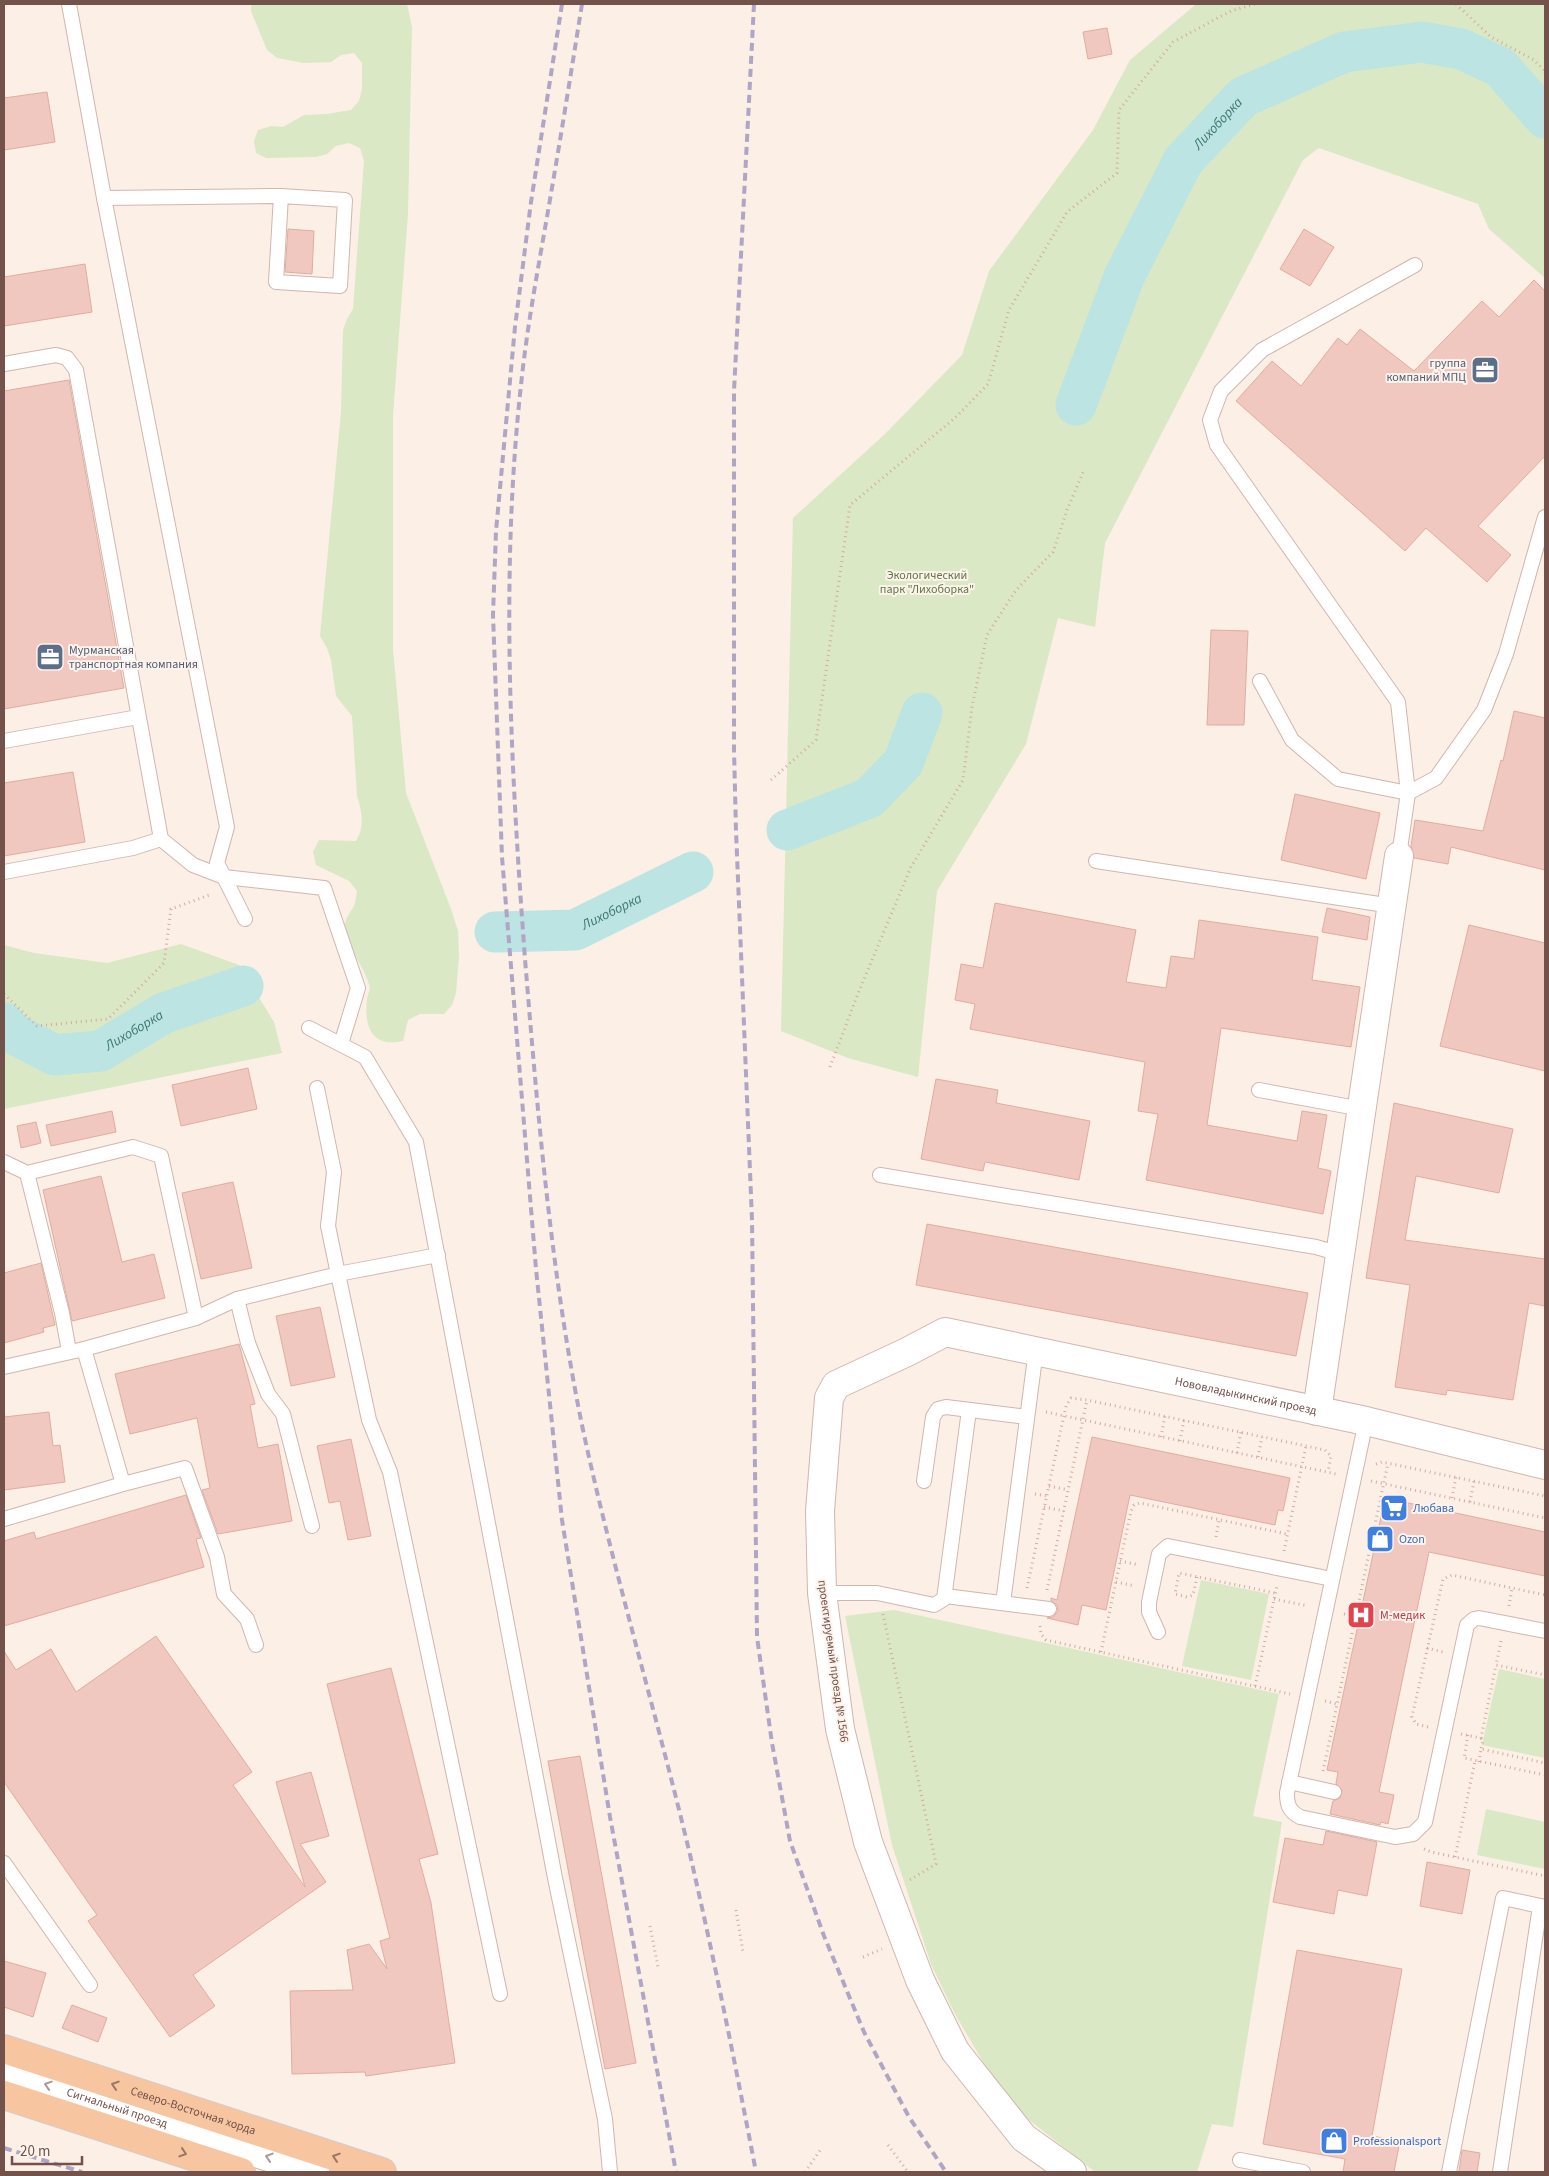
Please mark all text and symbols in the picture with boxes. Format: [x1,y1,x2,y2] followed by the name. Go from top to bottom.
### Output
[1188,93,1248,155] water label: Лихоборка
[1387,355,1466,386] place label: группа компаний МПЦ
[1470,355,1500,385] office icon: группа компаний МПЦ
[880,567,974,598] park label: Экологический парк "Лихоборка"
[35,642,65,672] office icon: Мурманская транспортная компания
[69,642,198,673] place label: Мурманская транспортная компания
[577,888,646,936] water label: Лихоборка
[100,1005,168,1056] water label: Лихоборка
[1173,1372,1319,1419] street label: Нововладыкинский проезд
[1379,1493,1409,1523] supermarket icon: Любава
[1413,1500,1454,1517] place label: Любава
[1365,1524,1395,1554] shop icon: Ozon
[1399,1531,1425,1548] place label: Ozon
[813,1579,853,1743] street label: проектируемый проезд № 1566
[1346,1600,1376,1630] hospital icon: М-медик
[1380,1607,1425,1624] place label: М-медик
[44,2081,52,2091] one-way arrow
[111,2081,120,2091] one-way arrow
[128,2082,258,2139] street label: Северо-Восточная хорда
[64,2083,170,2132] street label: Сигнальный проезд
[1319,2126,1349,2156] shop icon: Professionalsport
[1353,2133,1441,2150] place label: Professionalsport
[12,2134,82,2166] scale bar
[20,2141,50,2162] text: 20 m
[178,2148,187,2158] one-way arrow
[265,2153,273,2163] one-way arrow
[332,2153,341,2163] one-way arrow

